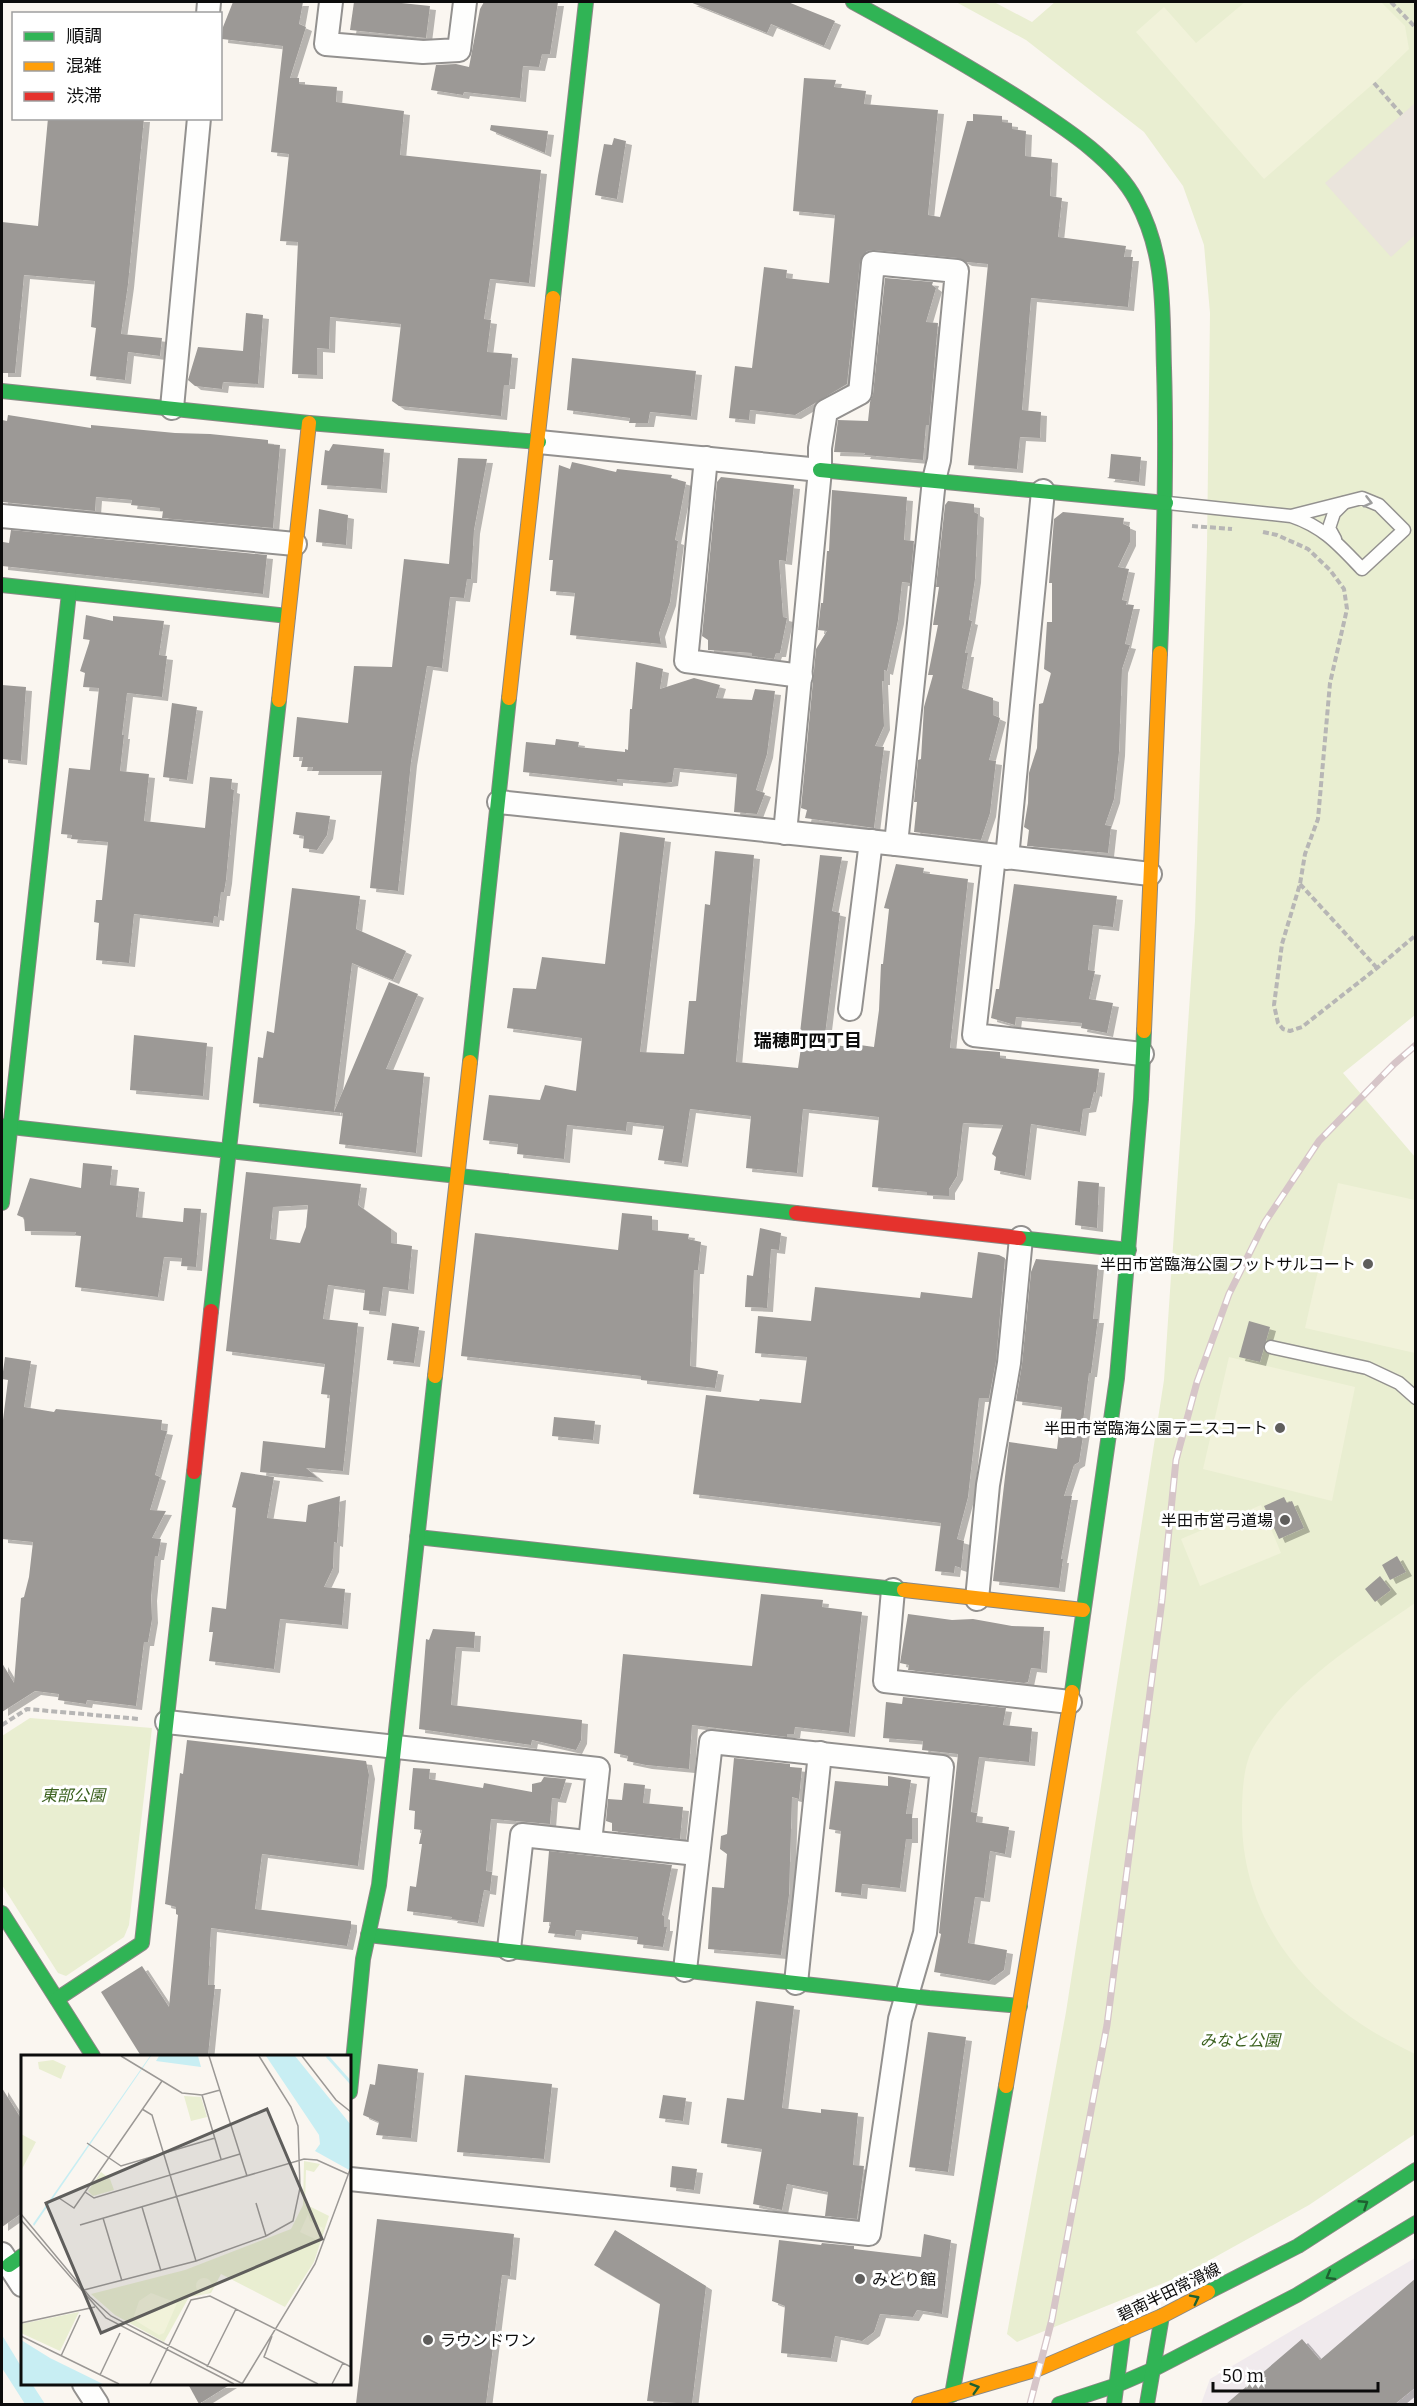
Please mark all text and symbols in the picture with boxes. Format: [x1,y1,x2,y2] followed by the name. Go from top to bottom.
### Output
[12,12,222,120] legend
[66,25,102,47] text: 順調
[66,55,102,77] text: 混雑
[66,85,102,107] text: 渋滞
[1363,494,1373,507] one-way arrow
[754,1030,862,1052] district label: 瑞穂町四丁目
[1100,1255,1356,1274] place label: 半田市営臨海公園フットサルコート
[1361,1257,1375,1271] marker: 半田市営臨海公園フットサルコート
[1044,1419,1268,1438] place label: 半田市営臨海公園テニスコート
[1273,1421,1287,1435] marker: 半田市営臨海公園テニスコート
[1161,1511,1273,1530] place label: 半田市営弓道場
[1278,1513,1292,1527] marker: 半田市営弓道場
[41,1786,107,1805] park label: 東部公園
[1200,2031,1282,2050] park label: みなと公園
[21,2055,351,2385] inset map
[1358,2200,1369,2211] one-way arrow
[1114,2259,1224,2325] street label: 碧南半田常滑線
[1326,2268,1336,2280] one-way arrow
[872,2270,936,2289] place label: みどり館
[853,2272,867,2286] marker: みどり館
[1188,2295,1199,2306] one-way arrow
[440,2331,536,2350] place label: ラウンドワン
[421,2333,435,2347] marker: ラウンドワン
[1213,2355,1378,2393] scale bar
[1222,2365,1264,2387] text: 50 m
[969,2383,980,2395] one-way arrow

